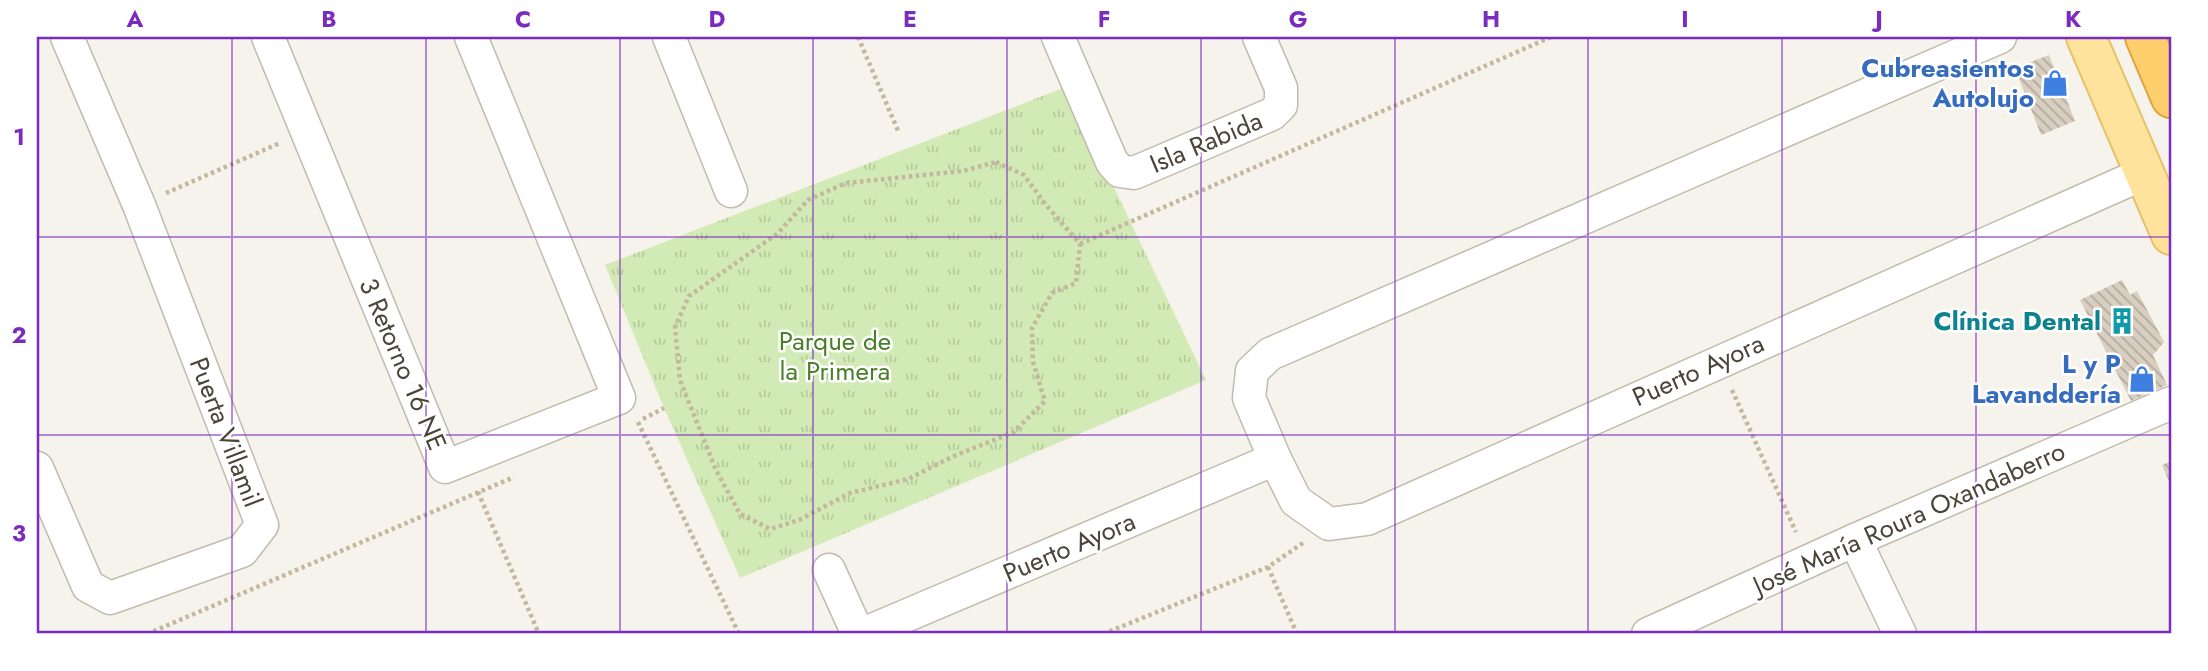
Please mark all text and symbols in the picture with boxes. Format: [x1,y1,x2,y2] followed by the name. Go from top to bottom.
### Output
[126,2,144,36] text: A
[321,2,337,36] text: B
[515,2,531,36] text: C
[709,2,726,36] text: D
[903,2,917,36] text: E
[1098,2,1110,36] text: F
[1289,2,1307,36] text: G
[1482,2,1500,36] text: H
[1681,2,1689,36] text: I
[1871,2,1883,36] text: J
[2065,2,2082,36] text: K
[1861,49,2034,117] place label: Cubreasientos Autolujo
[2040,68,2070,98] shop icon: Cubreasientos Autolujo
[1144,101,1268,183] street label: Isla Rabida
[13,120,25,154] text: 1
[350,272,456,456] street label: 3 Retorno 16 NE
[1934,302,2101,340] place label: Clínica Dental
[2107,306,2137,336] building icon: Clínica Dental
[11,318,27,352] text: 2
[779,322,891,390] park label: Parque de la Primera
[1626,324,1770,416] street label: Puerto Ayora
[1972,345,2121,413] place label: L y P Lavanddería
[180,352,272,512] street label: Puerta Villamil
[2127,364,2157,394] shop icon: L y P Lavanddería
[1744,432,2071,605] street label: José María Roura Oxandaberro
[997,502,1141,592] street label: Puerto Ayora
[12,516,26,550] text: 3

